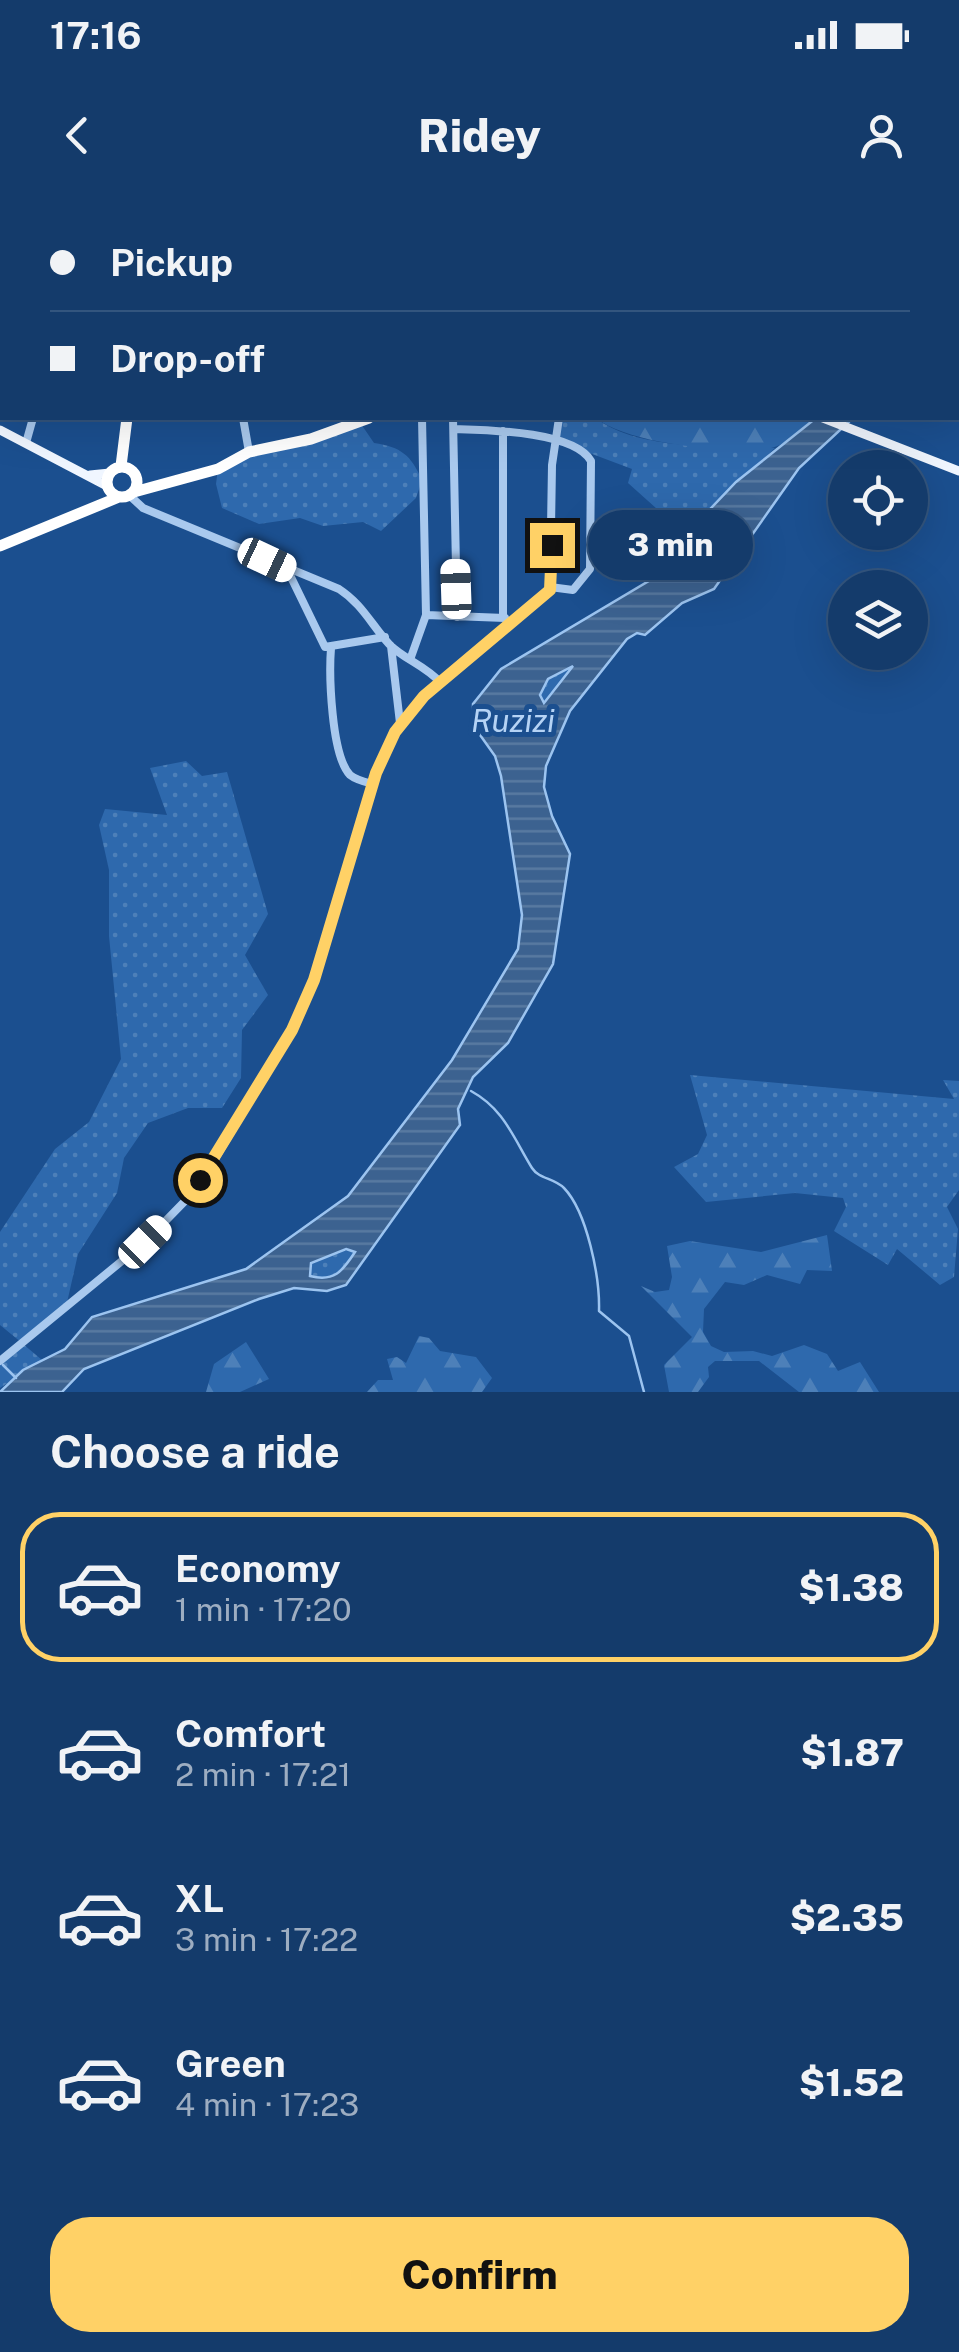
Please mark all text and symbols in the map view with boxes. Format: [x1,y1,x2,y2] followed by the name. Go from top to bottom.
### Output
[50,13,142,58] text: 17:16
[50,108,105,163] icon: back
[854,108,909,163] icon: person
[418,109,541,162] text: Ridey
[110,240,233,285] text: Pickup
[110,336,265,381] text: Drop-off
[828,450,928,670] map controls
[828,450,928,550] button: locate
[587,510,752,580] callout: 3 min
[530,523,575,568] route end
[628,526,713,563] text: 3 min
[233,534,301,586] car
[440,558,472,620] car
[828,570,928,670] button: layers
[471,702,555,739] water label: Ruzizi
[178,1158,223,1203] route start
[113,1210,177,1274] car
[50,1425,340,1478] text: Choose a ride
[55,1542,145,1632] icon: car
[175,1546,341,1591] text: Economy
[798,1565,904,1610] text: $1.38
[175,1591,352,1628] text: 1 min · 17:20
[55,1707,145,1797] icon: car
[175,1711,326,1756] text: Comfort
[801,1730,904,1775] text: $1.87
[175,1756,351,1793] text: 2 min · 17:21
[55,1872,145,1962] icon: car
[175,1876,224,1921] text: XL
[790,1895,904,1940] text: $2.35
[175,1921,358,1958] text: 3 min · 17:22
[55,2037,145,2127] icon: car
[175,2041,286,2086] text: Green
[799,2060,904,2105] text: $1.52
[175,2086,359,2123] text: 4 min · 17:23
[50,2217,909,2332] button: Confirm

